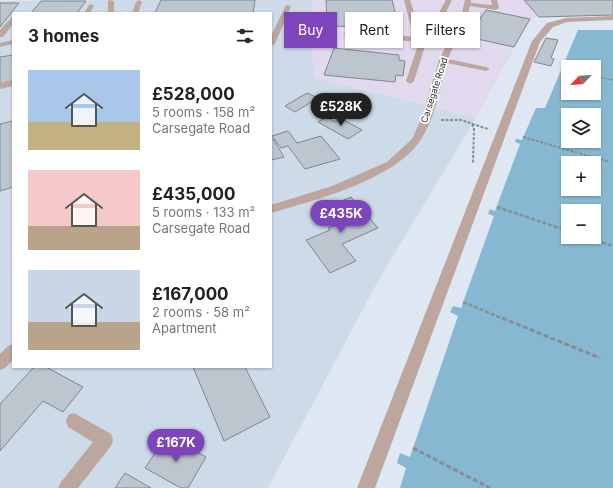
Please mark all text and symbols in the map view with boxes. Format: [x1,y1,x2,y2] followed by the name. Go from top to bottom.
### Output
[284,12,337,48] chip: Buy
[345,12,403,48] chip: Rent
[411,12,480,48] chip: Filters
[234,25,256,47] icon: filters
[28,26,99,46] text: 3 homes
[418,56,450,124] street label: Carsegate Road
[561,60,601,100] north arrow
[561,60,601,244] map controls
[152,84,235,104] text: £528,000
[60,86,108,134] icon: home
[313,93,369,127] pin: £528K
[320,98,362,114] text: £528K
[152,104,255,120] text: 5 rooms · 158 m²
[561,108,601,148] button: layers
[152,120,250,136] text: Carsegate Road
[561,156,601,196] button: +
[152,184,235,204] text: £435,000
[60,186,108,234] icon: home
[313,200,369,234] pin: £435K
[152,204,255,220] text: 5 rooms · 133 m²
[561,204,601,244] button: −
[319,205,363,221] text: £435K
[152,220,250,236] text: Carsegate Road
[152,284,229,304] text: £167,000
[60,286,108,334] icon: home
[152,304,250,320] text: 2 rooms · 58 m²
[152,320,217,336] text: Apartment
[148,429,204,463] pin: £167K
[156,434,196,450] text: £167K

